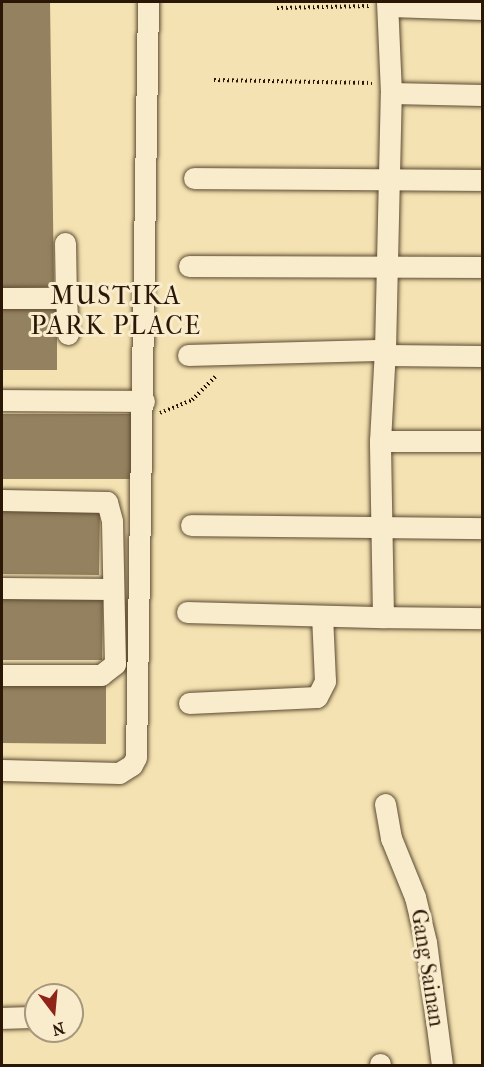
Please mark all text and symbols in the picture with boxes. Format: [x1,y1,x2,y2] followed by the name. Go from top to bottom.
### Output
[30,280,202,342] district label: MUSTIKA PARK PLACE
[405,907,449,1029] street label: Gang Sainan
[24,983,84,1043] north arrow
[50,1018,67,1040] text: N

